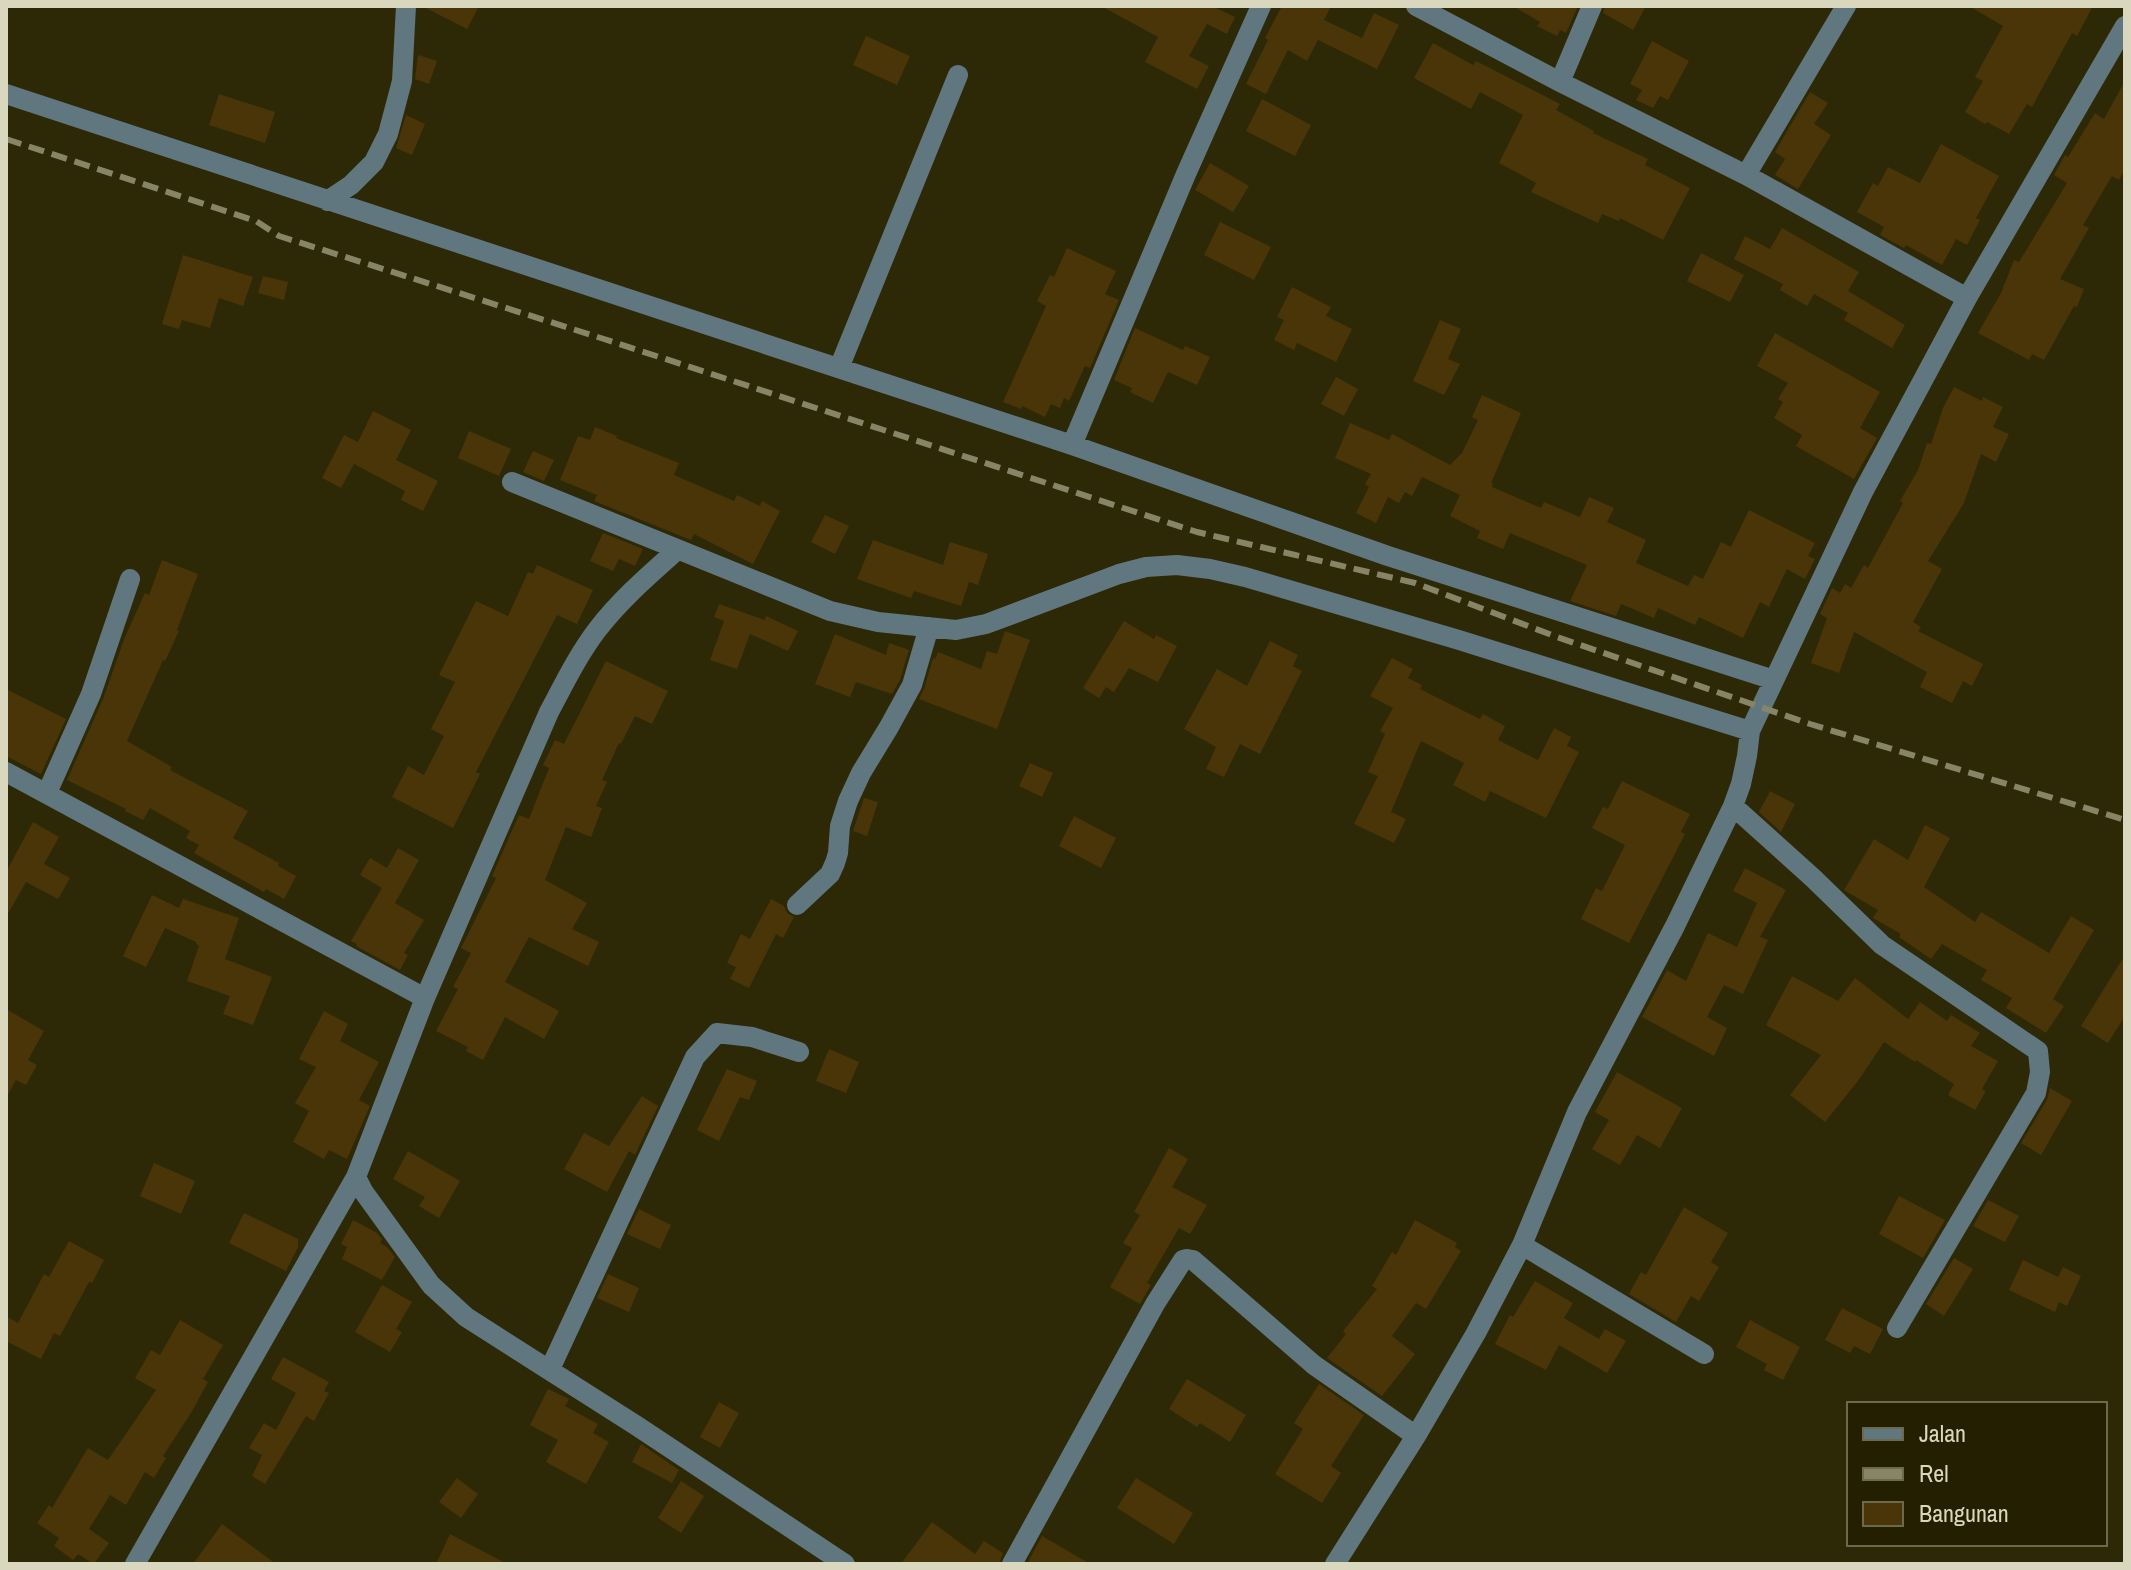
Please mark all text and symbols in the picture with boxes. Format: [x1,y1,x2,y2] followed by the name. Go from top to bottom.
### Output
[1847,1402,2107,1546] legend
[1919,1417,1966,1449] text: Jalan
[1919,1457,1949,1489] text: Rel
[1919,1497,2009,1529] text: Bangunan

